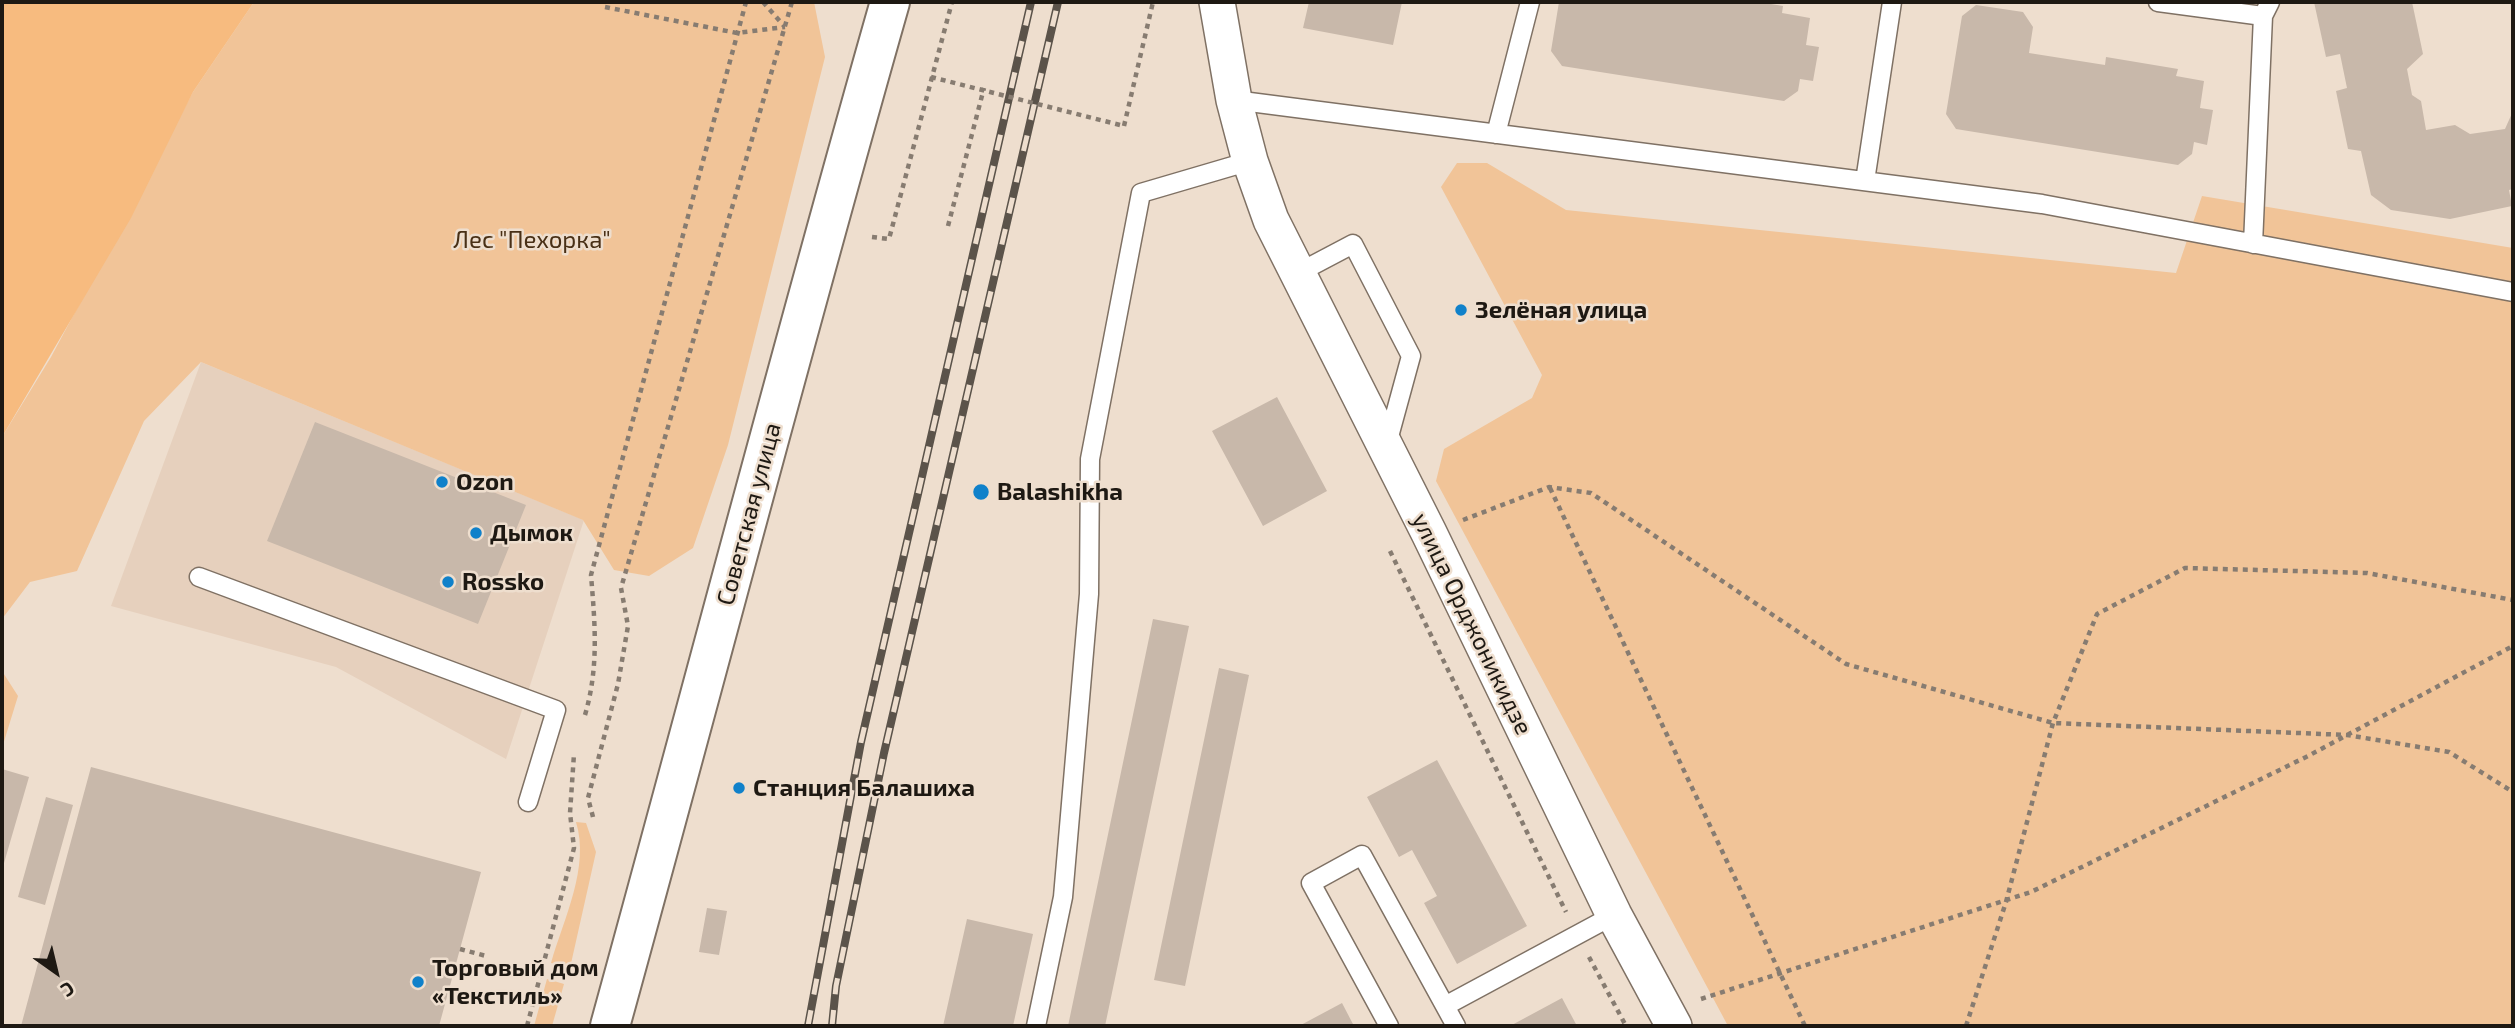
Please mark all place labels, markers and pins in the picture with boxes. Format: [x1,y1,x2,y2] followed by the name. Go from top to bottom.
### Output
[1475,296,1647,324] place label: Зелёная улица
[1453,302,1469,318] marker: Зелёная улица
[456,468,514,496] place label: Ozon
[434,474,450,490] marker: Ozon
[997,478,1123,506] place label: Balashikha
[971,482,991,502] marker: Balashikha
[490,519,573,547] place label: Дымок
[468,525,484,541] marker: Дымок
[462,568,544,596] place label: Rossko
[440,574,456,590] marker: Rossko
[753,774,975,802] place label: Станция Балашиха
[731,780,747,796] marker: Станция Балашиха
[432,954,599,1010] place label: Торговый дом «Текстиль»
[410,974,426,990] marker: Торговый дом «Текстиль»

